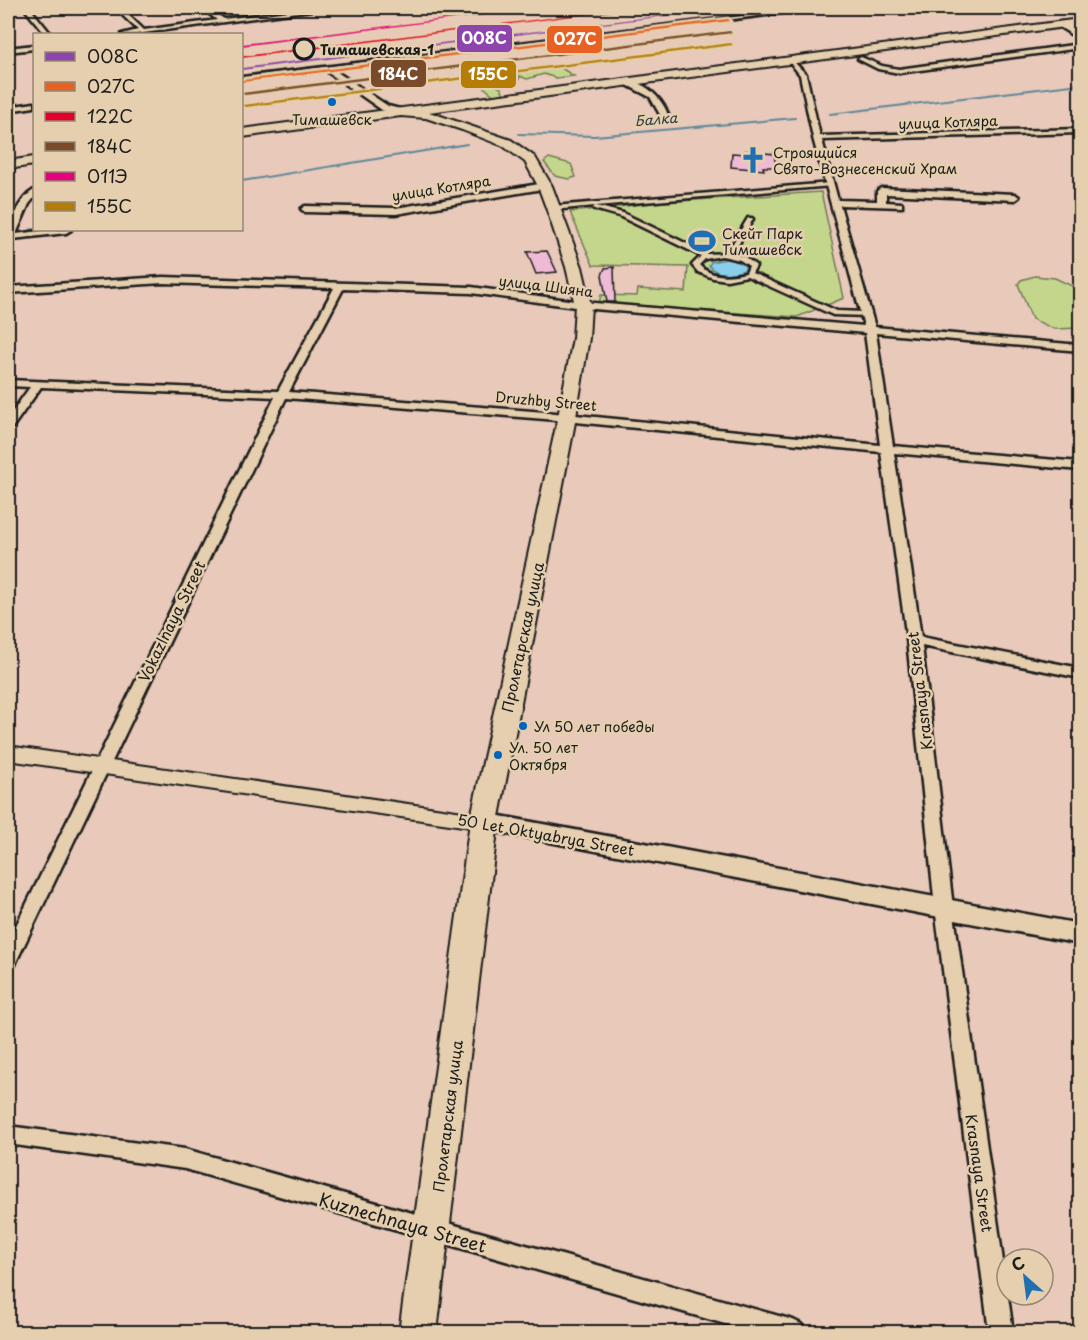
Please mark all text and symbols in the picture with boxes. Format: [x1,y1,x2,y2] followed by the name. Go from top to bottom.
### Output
[456,24,513,53] line badge: 008С
[461,25,507,49] text: 008С
[546,25,603,54] line badge: 027С
[553,26,597,50] text: 027С
[33,33,243,231] legend
[293,38,315,60] marker: Тимашевская-1
[320,39,434,60] place label: Тимашевская-1
[87,42,139,69] text: 008С
[370,59,427,88] line badge: 184С
[460,60,517,89] line badge: 155С
[378,61,418,85] text: 184С
[468,61,508,85] text: 155С
[87,72,135,99] text: 027С
[326,96,338,108] marker: Тимашевск
[87,102,133,129] text: 122С
[634,107,679,131] water label: Балка
[292,109,373,130] place label: Тимашевск
[898,110,998,134] street label: улица Котляра
[87,132,132,159] text: 184С
[773,142,957,179] place label: Строящийся Свято-Вознесенский Храм
[738,145,768,175] church icon: Строящийся Свято-Вознесенский Храм
[87,162,128,189] text: 011Э
[390,170,492,206] street label: улица Котляра
[87,192,132,219] text: 155С
[722,223,803,260] place label: Скейт Парк Тимашевск
[687,226,717,256] sports icon: Скейт Парк Тимашевск
[498,270,595,302] street label: улица Шияна
[495,386,598,416] street label: Druzhby Street
[132,556,210,686] street label: Vokazlnaya Street
[495,559,549,714] street label: Пролетарская улица
[900,630,938,752] street label: Krasnaya Street
[534,716,655,737] place label: Ул 50 лет победы
[517,720,529,732] marker: Ул 50 лет победы
[509,737,578,775] place label: Ул. 50 лет Октября
[492,749,504,761] marker: Ул. 50 лет Октября
[456,807,636,861] street label: 50 Let Oktyabrya Street
[426,1038,468,1193] street label: Пролетарская улица
[960,1112,1000,1234] street label: Krasnaya Street
[316,1185,490,1259] street label: Kuznechnaya Street
[995,1247,1055,1307] north arrow
[1007,1249,1028,1276] text: С

